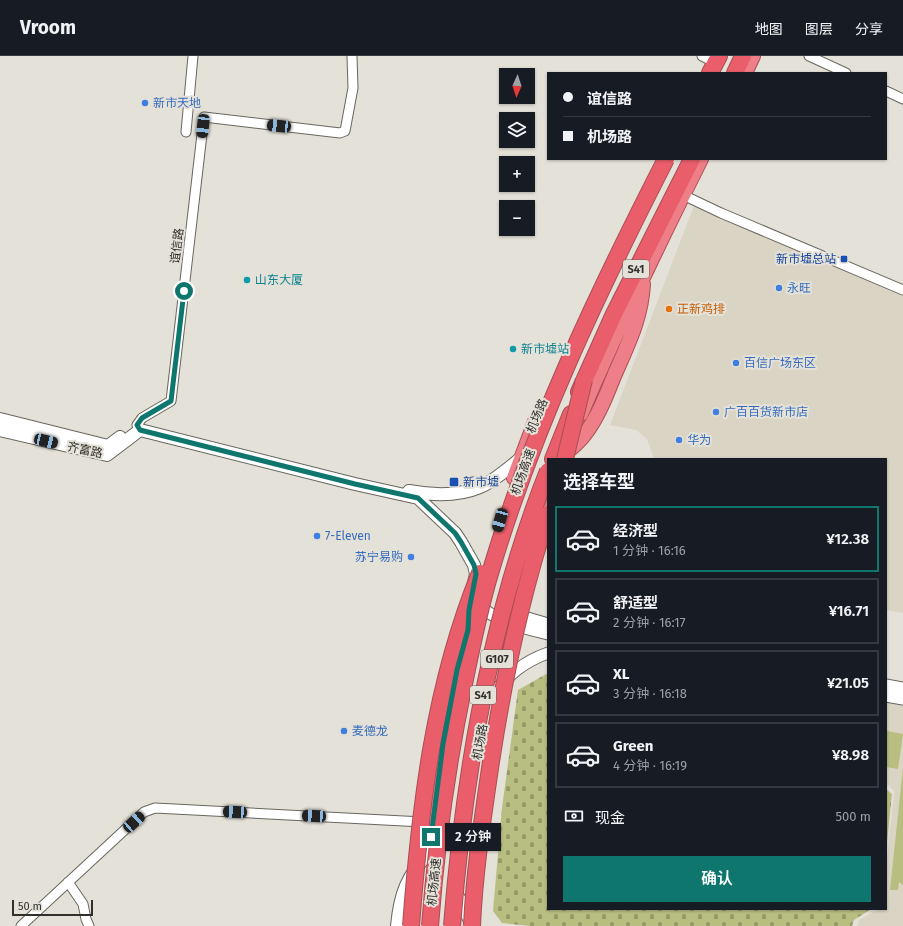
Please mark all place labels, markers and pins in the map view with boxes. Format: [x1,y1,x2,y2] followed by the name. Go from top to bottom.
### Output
[153,96,201,110] place label: 新市天地
[140,98,150,108] marker: 新市天地
[776,252,836,266] place label: 新市墟总站
[839,254,849,264] marker: 新市墟总站
[255,273,303,287] place label: 山东大厦
[242,275,252,285] marker: 山东大厦
[787,281,811,295] place label: 永旺
[774,283,784,293] marker: 永旺
[677,302,725,316] place label: 正新鸡排
[664,304,674,314] marker: 正新鸡排
[521,342,569,356] place label: 新市墟站
[508,344,518,354] marker: 新市墟站
[744,356,816,370] place label: 百信广场东区
[731,358,741,368] marker: 百信广场东区
[724,405,808,419] place label: 广百百货新市店
[711,407,721,417] marker: 广百百货新市店
[687,433,711,447] place label: 华为
[674,435,684,445] marker: 华为
[463,475,499,489] place label: 新市墟
[448,476,460,488] marker: 新市墟
[325,529,371,543] place label: 7-Eleven
[312,531,322,541] marker: 7-Eleven
[355,550,403,564] place label: 苏宁易购
[406,552,416,562] marker: 苏宁易购
[352,724,388,738] place label: 麦德龙
[339,726,349,736] marker: 麦德龙

